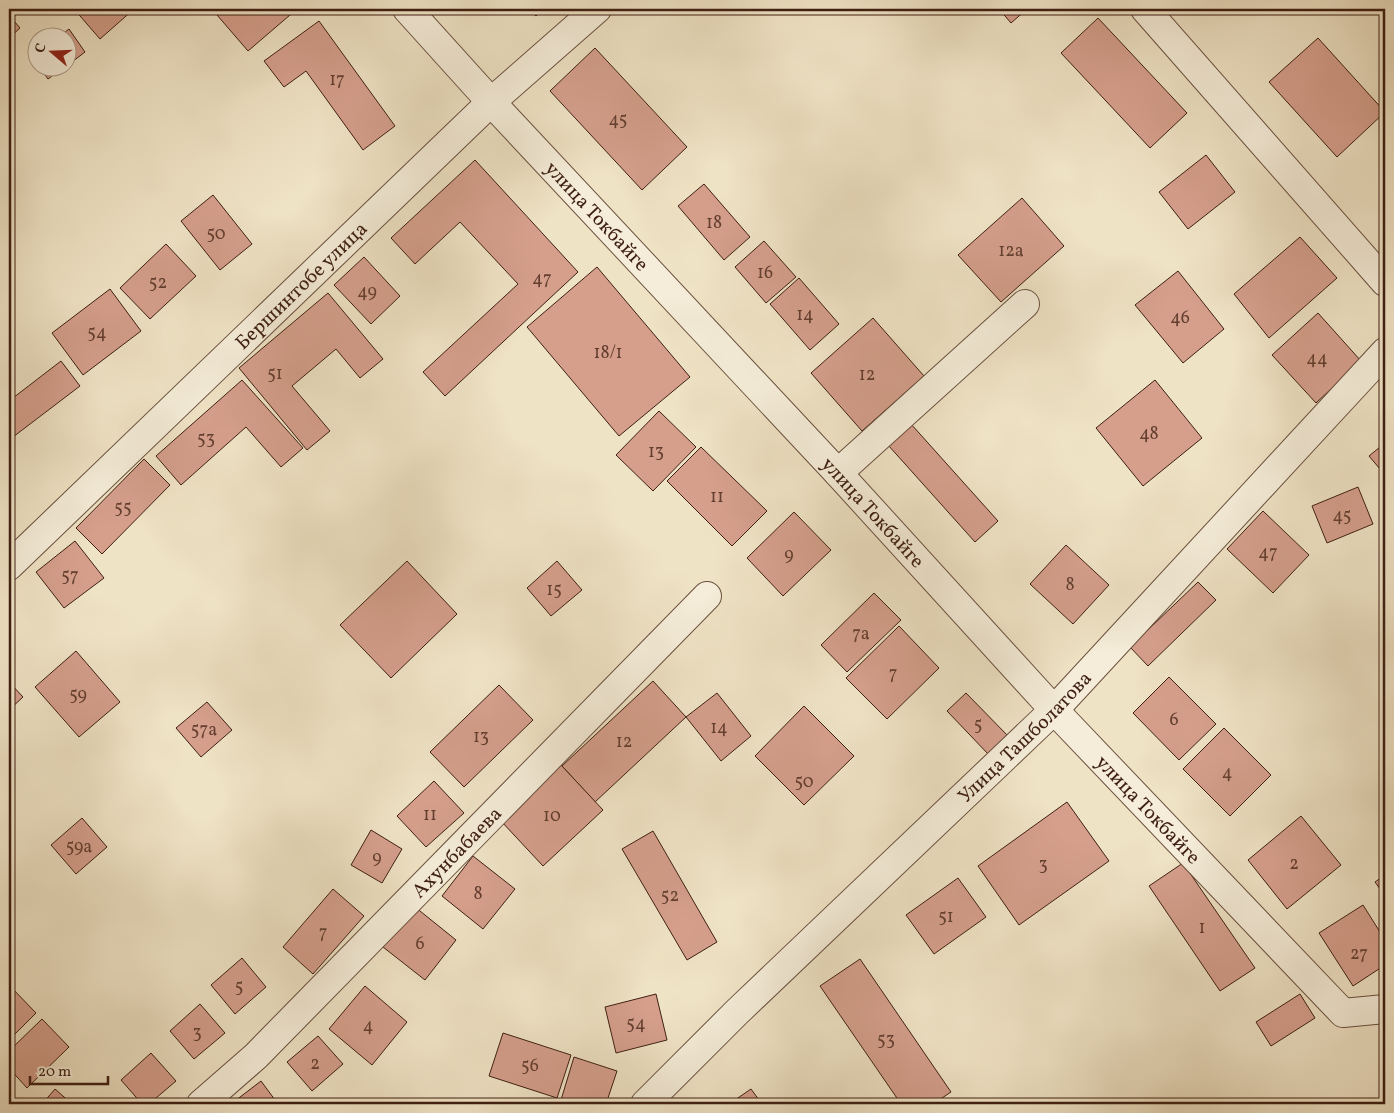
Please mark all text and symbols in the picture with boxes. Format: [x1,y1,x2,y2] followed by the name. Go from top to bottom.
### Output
[28,28,78,78] north arrow
[31,41,52,56] text: С
[329,68,345,93] house number: 17
[609,108,627,133] house number: 45
[537,156,654,278] street label: улица Токбайге
[706,211,722,236] house number: 18
[230,216,375,357] street label: Бершинтобе улица
[206,222,226,247] house number: 50
[998,239,1024,264] house number: 12а
[757,261,773,286] house number: 16
[532,267,552,292] house number: 47
[149,271,167,296] house number: 52
[357,280,377,305] house number: 49
[796,303,814,328] house number: 14
[1170,306,1190,331] house number: 46
[87,321,107,346] house number: 54
[593,341,623,366] house number: 18/1
[1306,347,1328,372] house number: 44
[267,362,283,387] house number: 51
[859,363,875,388] house number: 12
[1139,422,1159,447] house number: 48
[197,427,215,452] house number: 53
[648,440,664,465] house number: 13
[814,452,930,575] street label: улица Токбайге
[710,485,724,510] house number: 11
[114,496,132,521] house number: 55
[1333,504,1351,529] house number: 45
[1258,541,1278,566] house number: 47
[784,543,794,568] house number: 9
[61,564,79,589] house number: 57
[1065,573,1075,598] house number: 8
[546,578,562,603] house number: 15
[852,622,870,647] house number: 7а
[889,662,897,687] house number: 7
[952,666,1099,811] street label: Улица Ташболатова
[69,683,87,708] house number: 59
[1169,708,1179,733] house number: 6
[974,713,982,738] house number: 5
[710,716,728,741] house number: 14
[191,718,217,743] house number: 57а
[473,725,489,750] house number: 13
[616,730,632,755] house number: 12
[1088,750,1206,871] street label: улица Токбайге
[1222,761,1232,786] house number: 4
[794,770,814,795] house number: 50
[406,801,509,905] street label: Ахунбабаева
[423,803,437,828] house number: 11
[543,804,561,829] house number: 10
[66,835,92,860] house number: 59а
[372,846,382,871] house number: 9
[1289,852,1299,877] house number: 2
[1038,853,1048,878] house number: 3
[473,882,483,907] house number: 8
[661,884,679,909] house number: 52
[938,905,954,930] house number: 51
[1199,916,1205,941] house number: 1
[319,921,327,946] house number: 7
[415,932,425,957] house number: 6
[1350,942,1368,967] house number: 27
[235,975,243,1000] house number: 5
[626,1012,646,1037] house number: 54
[363,1014,373,1039] house number: 4
[192,1021,202,1046] house number: 3
[877,1028,895,1053] house number: 53
[310,1052,320,1077] house number: 2
[30,1053,108,1085] scale bar
[521,1054,539,1079] house number: 56
[38,1062,71,1083] text: 20 m

